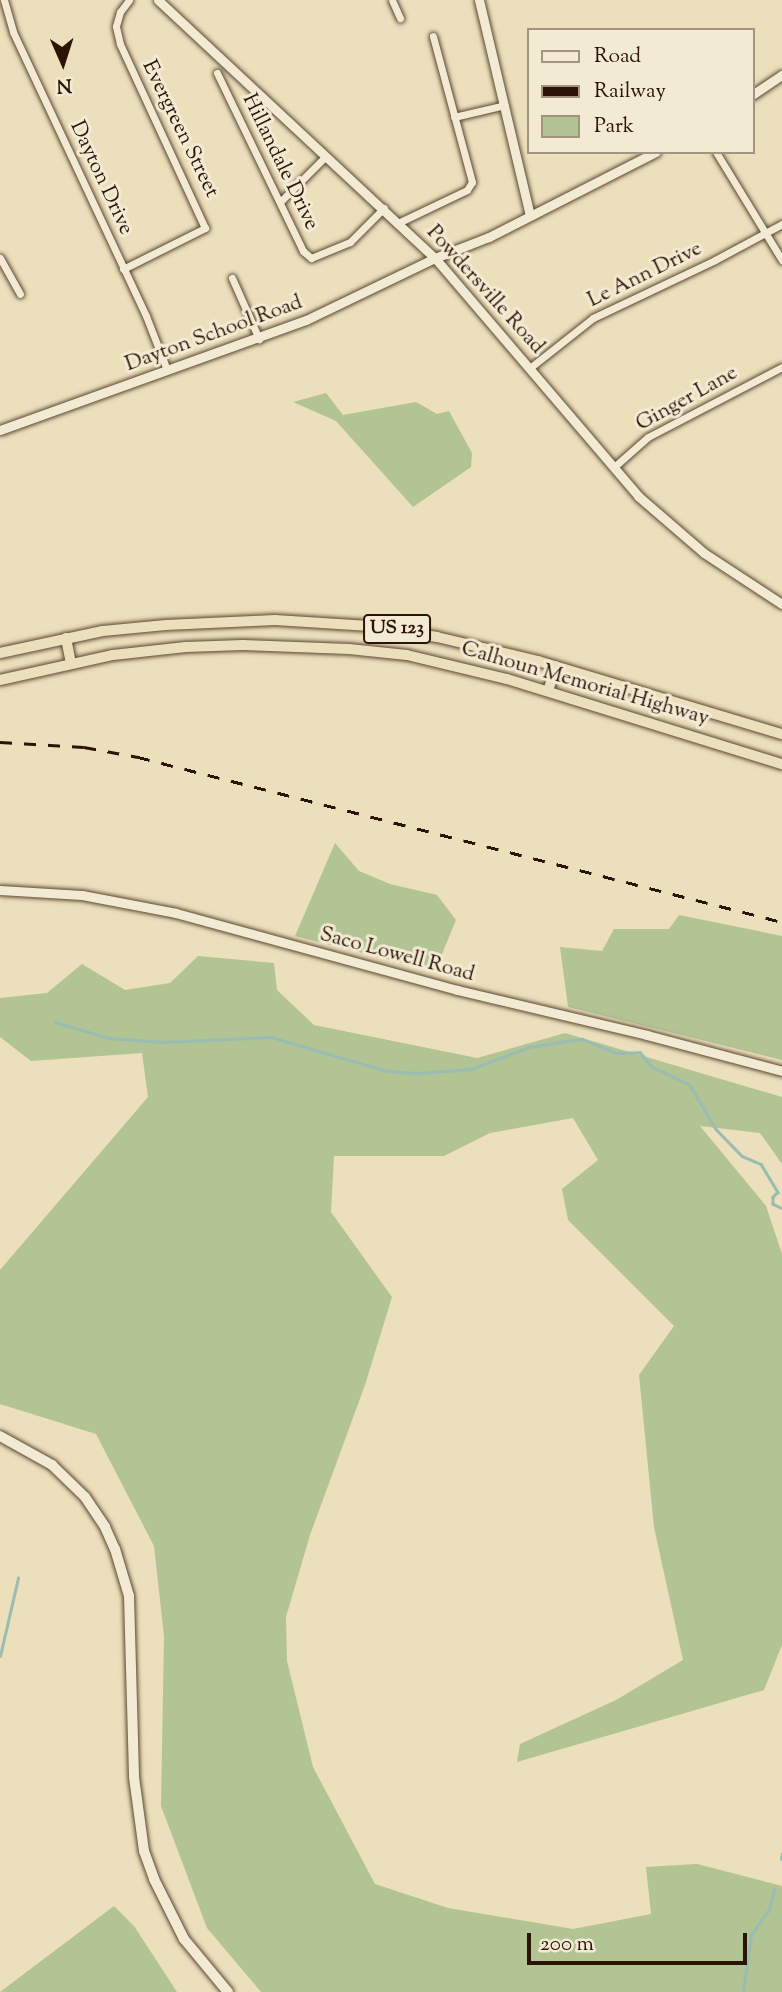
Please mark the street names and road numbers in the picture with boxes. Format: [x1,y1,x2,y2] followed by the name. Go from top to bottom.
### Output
[136,56,224,202] street label: Evergreen Street
[236,90,324,234] street label: Hillandale Drive
[64,117,138,239] street label: Dayton Drive
[421,220,549,360] street label: Powdersville Road
[584,237,706,313] street label: Le Ann Drive
[122,290,306,378] street label: Dayton School Road
[632,361,742,437] street label: Ginger Lane
[362,614,432,644] road number: US 123
[458,637,712,731] street label: Calhoun Memorial Highway
[317,922,477,988] street label: Saco Lowell Road

